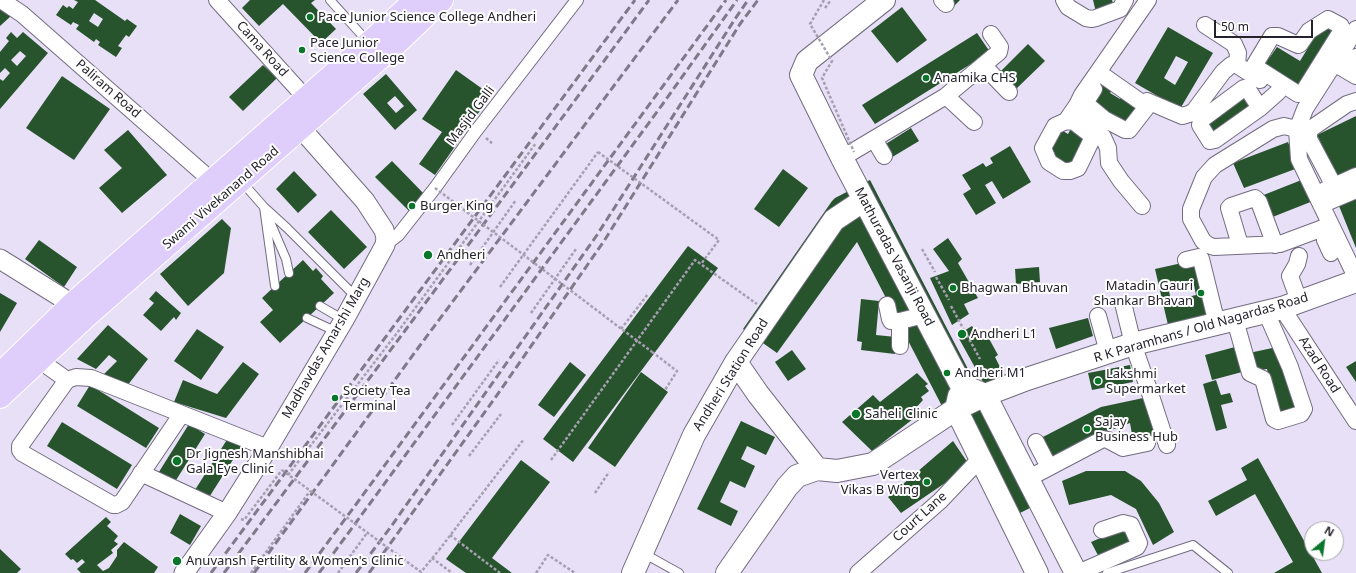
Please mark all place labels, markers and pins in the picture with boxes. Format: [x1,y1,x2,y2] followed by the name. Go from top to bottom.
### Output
[318,9,536,25] place label: Pace Junior Science College Andheri
[305,12,315,22] marker: Pace Junior Science College Andheri
[310,35,404,66] place label: Pace Junior Science College
[297,45,307,55] marker: Pace Junior Science College
[934,70,1016,86] place label: Anamika CHS
[921,73,931,83] marker: Anamika CHS
[420,198,493,214] place label: Burger King
[407,201,417,211] marker: Burger King
[437,247,485,263] place label: Andheri
[422,249,434,261] marker: Andheri
[1094,278,1193,309] place label: Matadin Gauri Shankar Bhavan
[961,280,1068,296] place label: Bhagwan Bhuvan
[948,283,958,293] marker: Bhagwan Bhuvan
[1196,288,1206,298] marker: Matadin Gauri Shankar Bhavan
[971,326,1037,342] place label: Andheri L1
[956,328,968,340] marker: Andheri L1
[955,365,1026,381] place label: Andheri M1
[1106,366,1186,397] place label: Lakshmi Supermarket
[942,368,952,378] marker: Andheri M1
[1093,376,1103,386] marker: Lakshmi Supermarket
[343,383,411,414] place label: Society Tea Terminal
[330,393,340,403] marker: Society Tea Terminal
[865,406,937,422] place label: Saheli Clinic
[850,408,862,420] marker: Saheli Clinic
[1095,414,1178,445] place label: Sajay Business Hub
[1082,424,1092,434] marker: Sajay Business Hub
[186,446,324,477] place label: Dr Jignesh Manshibhai Gala Eye Clinic
[171,455,183,467] marker: Dr Jignesh Manshibhai Gala Eye Clinic
[841,467,919,498] place label: Vertex Vikas B Wing
[922,477,932,487] marker: Vertex Vikas B Wing
[186,553,404,569] place label: Anuvansh Fertility & Women's Clinic
[171,555,183,567] marker: Anuvansh Fertility & Women's Clinic

